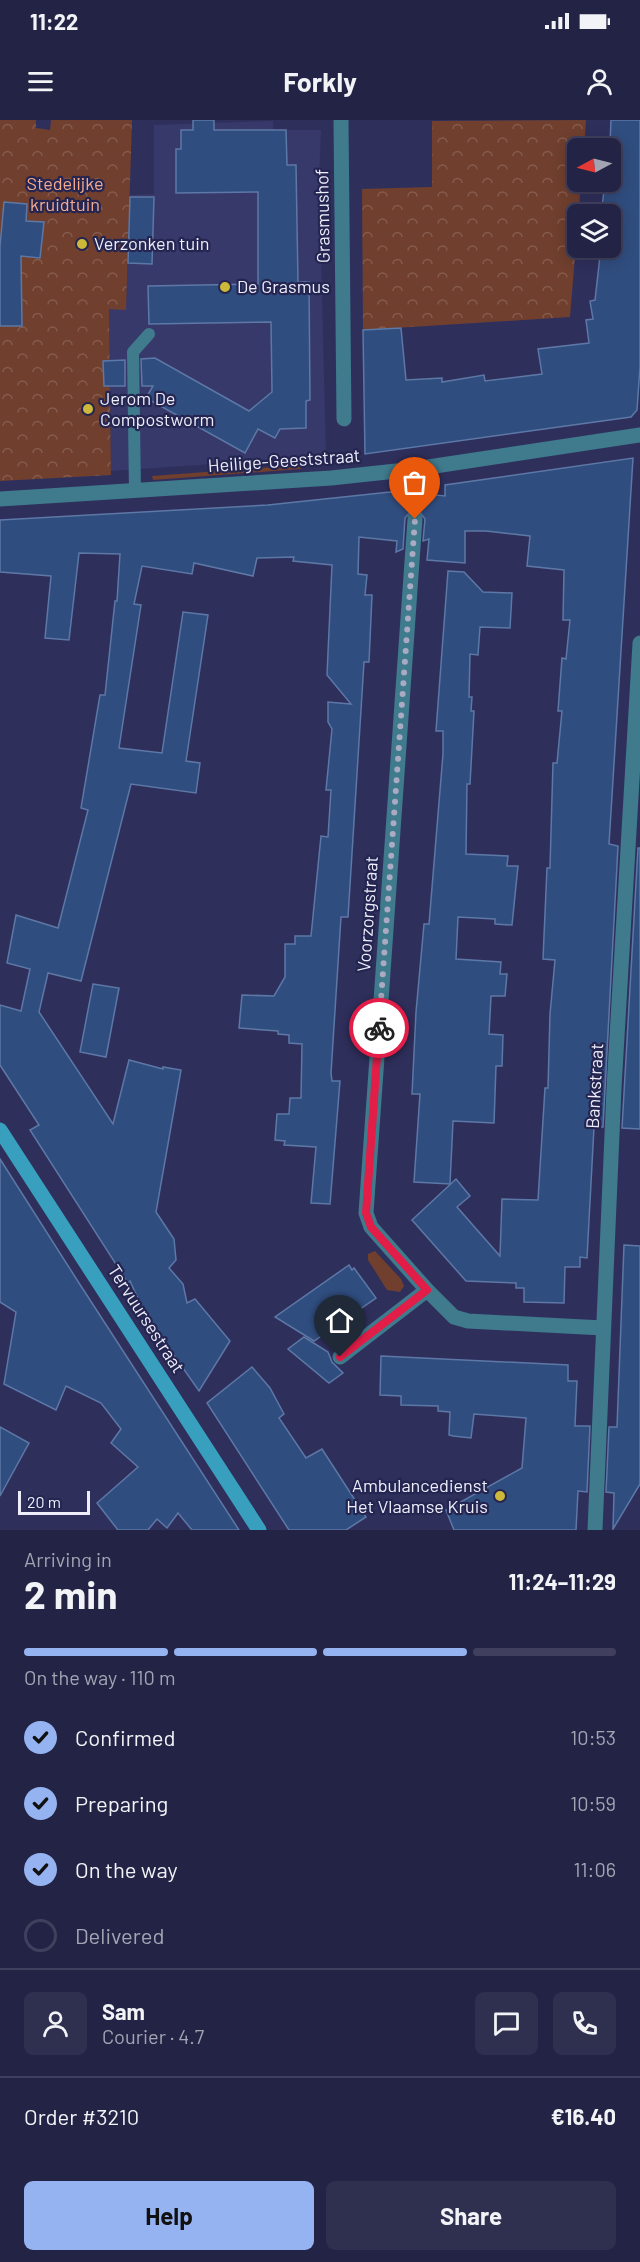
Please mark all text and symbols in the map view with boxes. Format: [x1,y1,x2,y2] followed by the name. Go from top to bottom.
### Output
[30,8,78,34] text: 11:22
[24,65,57,98] icon: menu
[283,65,357,97] text: Forkly
[583,65,616,98] icon: person
[567,138,621,192] north arrow
[567,138,621,258] map controls
[310,169,334,263] street label: Grasmushof
[26,172,104,215] park label: Stedelijke kruidtuin
[567,204,621,258] button: layers
[94,232,210,254] place label: Verzonken tuin
[75,237,89,251] marker: Verzonken tuin
[237,275,330,297] place label: De Grasmus
[218,280,232,294] marker: De Grasmus
[100,387,214,430] place label: Jerom De Compostworm
[81,402,95,416] marker: Jerom De Compostworm
[207,444,361,476] street label: Heilige-Geeststraat
[389,457,440,519] pin
[398,466,431,499] icon: bag
[352,855,382,973] street label: Voorzorgstraat
[349,998,409,1058] courier
[363,1012,396,1045] icon: bike
[581,1043,607,1129] street label: Bankstraat
[104,1260,190,1377] street label: Tervuursestraat
[314,1295,365,1357] pin
[323,1304,356,1337] icon: home
[346,1474,488,1517] place label: Ambulancedienst Het Vlaamse Kruis
[18,1488,90,1516] scale bar
[493,1489,507,1503] marker: Ambulancedienst Het Vlaamse Kruis
[27,1492,61,1511] text: 20 m
[24,1547,112,1571] text: Arriving in
[508,1568,616,1594] text: 11:24–11:29
[24,1570,117,1617] text: 2 min
[24,1665,175,1689] text: On the way · 110 m
[24,1721,57,1754] icon: check
[75,1724,175,1750] text: Confirmed
[570,1725,616,1749] text: 10:53
[24,1787,57,1820] icon: check
[75,1790,168,1816] text: Preparing
[570,1791,616,1815] text: 10:59
[24,1853,57,1886] icon: check
[75,1856,178,1882] text: On the way
[574,1857,616,1881] text: 11:06
[75,1922,164,1948] text: Delivered
[24,1992,87,2055] button: person
[475,1992,538,2055] button: chat
[553,1992,616,2055] button: phone
[102,1998,145,2024] text: Sam
[102,2024,204,2048] text: Courier · 4.7
[24,2103,139,2129] text: Order #3210
[551,2103,616,2129] text: €16.40
[24,2181,314,2250] button: Help
[326,2181,616,2250] button: Share

